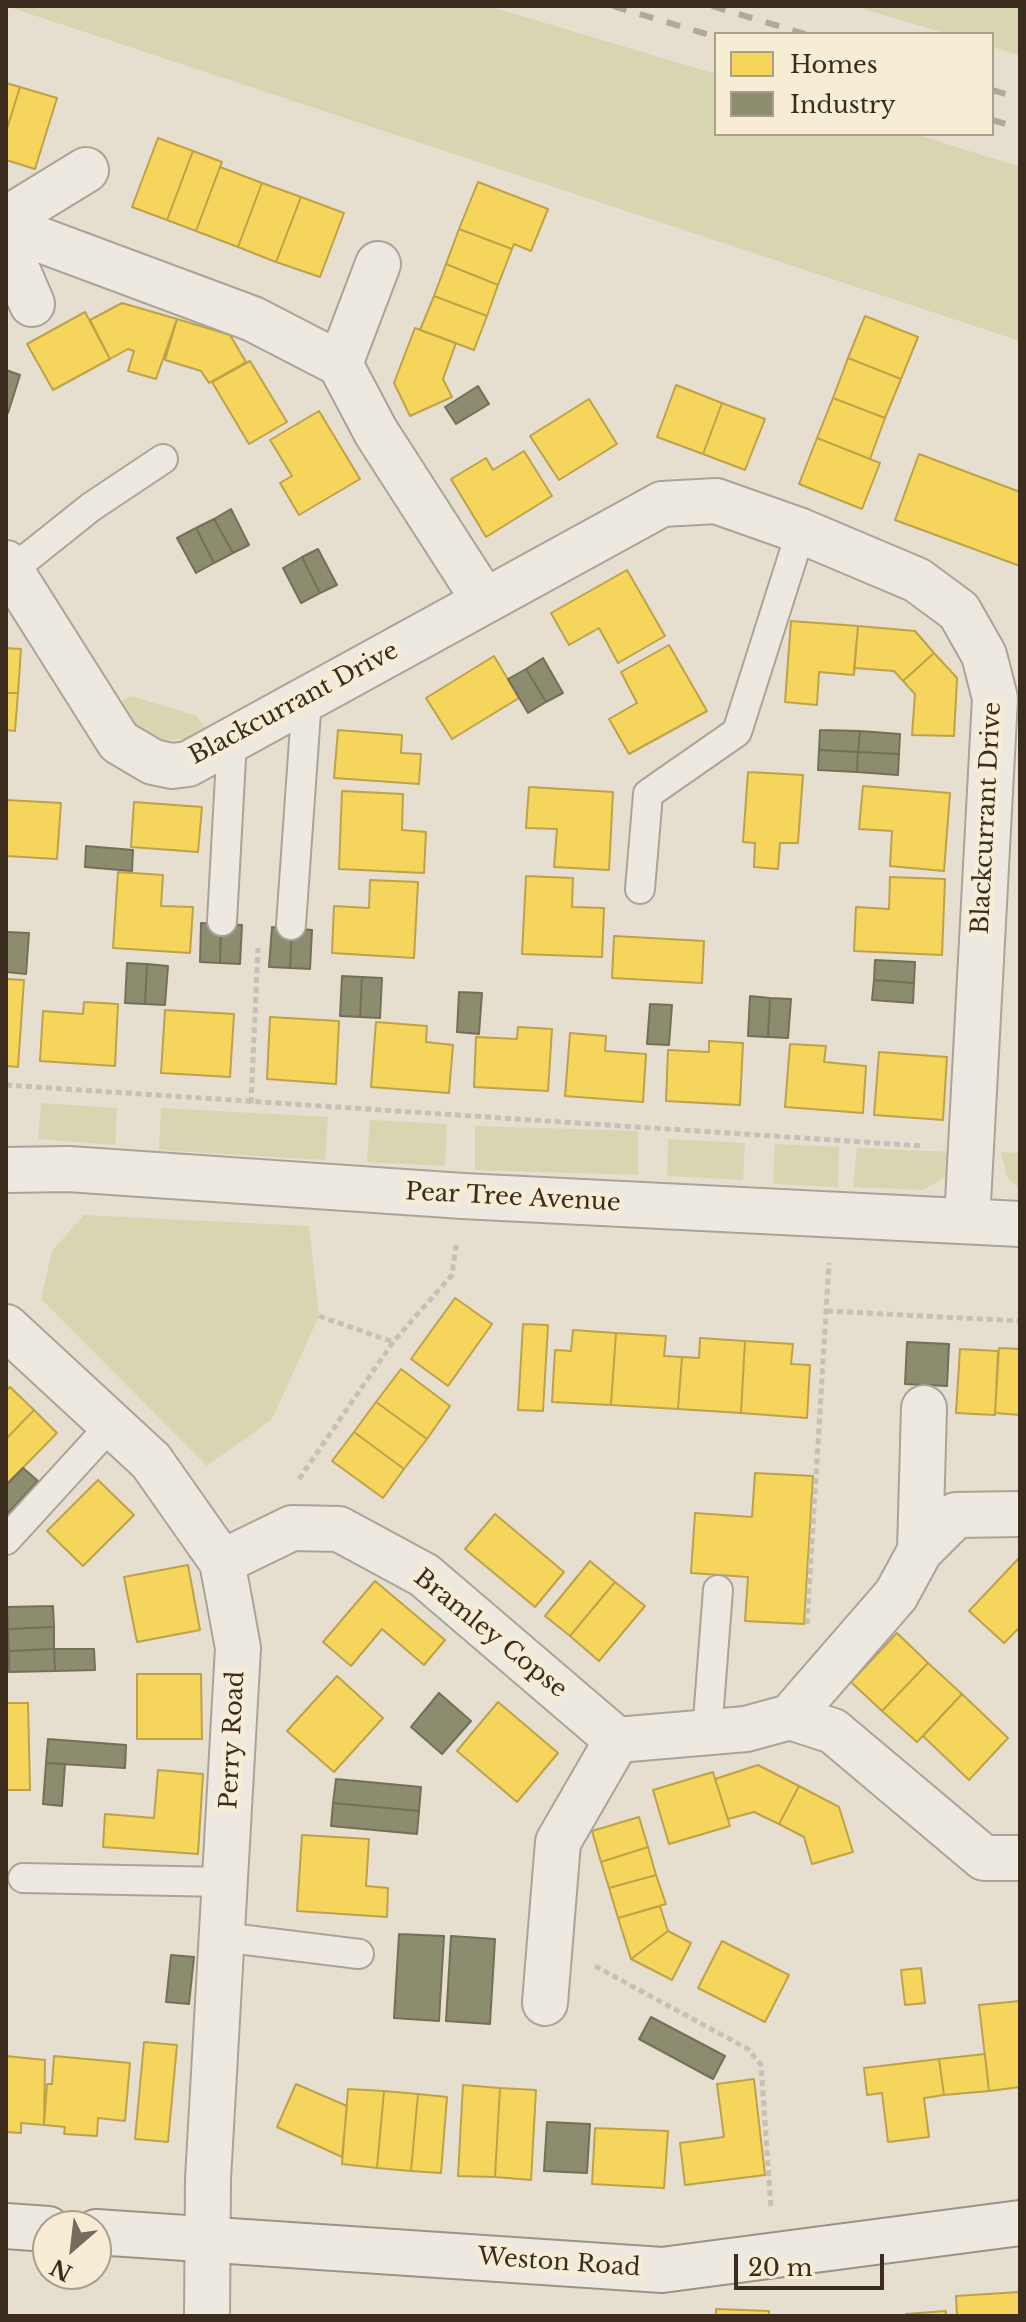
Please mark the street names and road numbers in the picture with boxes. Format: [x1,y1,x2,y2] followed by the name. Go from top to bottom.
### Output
[185,637,403,771] street label: Blackcurrant Drive
[967,701,1007,935] street label: Blackcurrant Drive
[405,1178,621,1218] street label: Pear Tree Avenue
[408,1564,572,1704] street label: Bramley Copse
[215,1670,251,1810] street label: Perry Road
[477,2243,641,2283] street label: Weston Road

